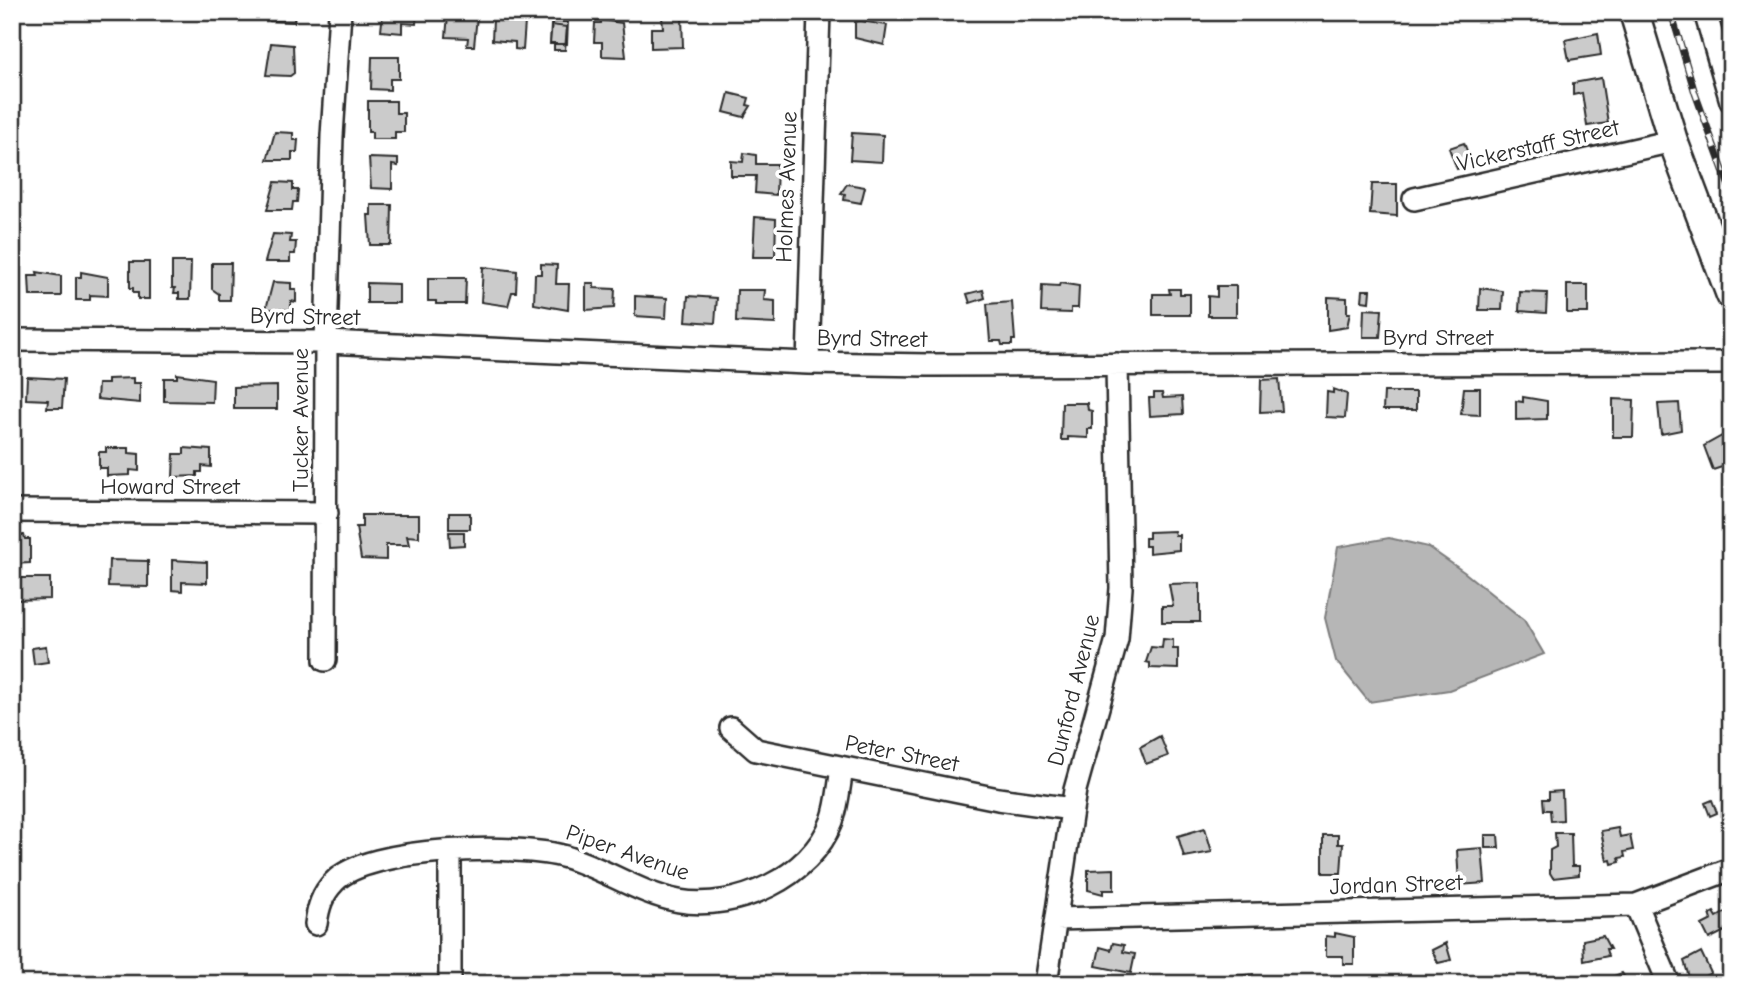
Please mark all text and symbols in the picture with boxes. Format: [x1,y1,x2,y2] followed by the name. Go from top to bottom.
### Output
[770,111,803,263] street label: Holmes Avenue
[1454,113,1623,177] street label: Vickerstaff Street
[250,302,362,331] street label: Byrd Street
[817,324,929,353] street label: Byrd Street
[1383,324,1495,351] street label: Byrd Street
[287,348,314,492] street label: Tucker Avenue
[100,473,241,500] street label: Howard Street
[1042,611,1105,769] street label: Dunford Avenue
[843,729,962,778] street label: Peter Street
[563,819,693,886] street label: Piper Avenue
[1329,869,1464,900] street label: Jordan Street

